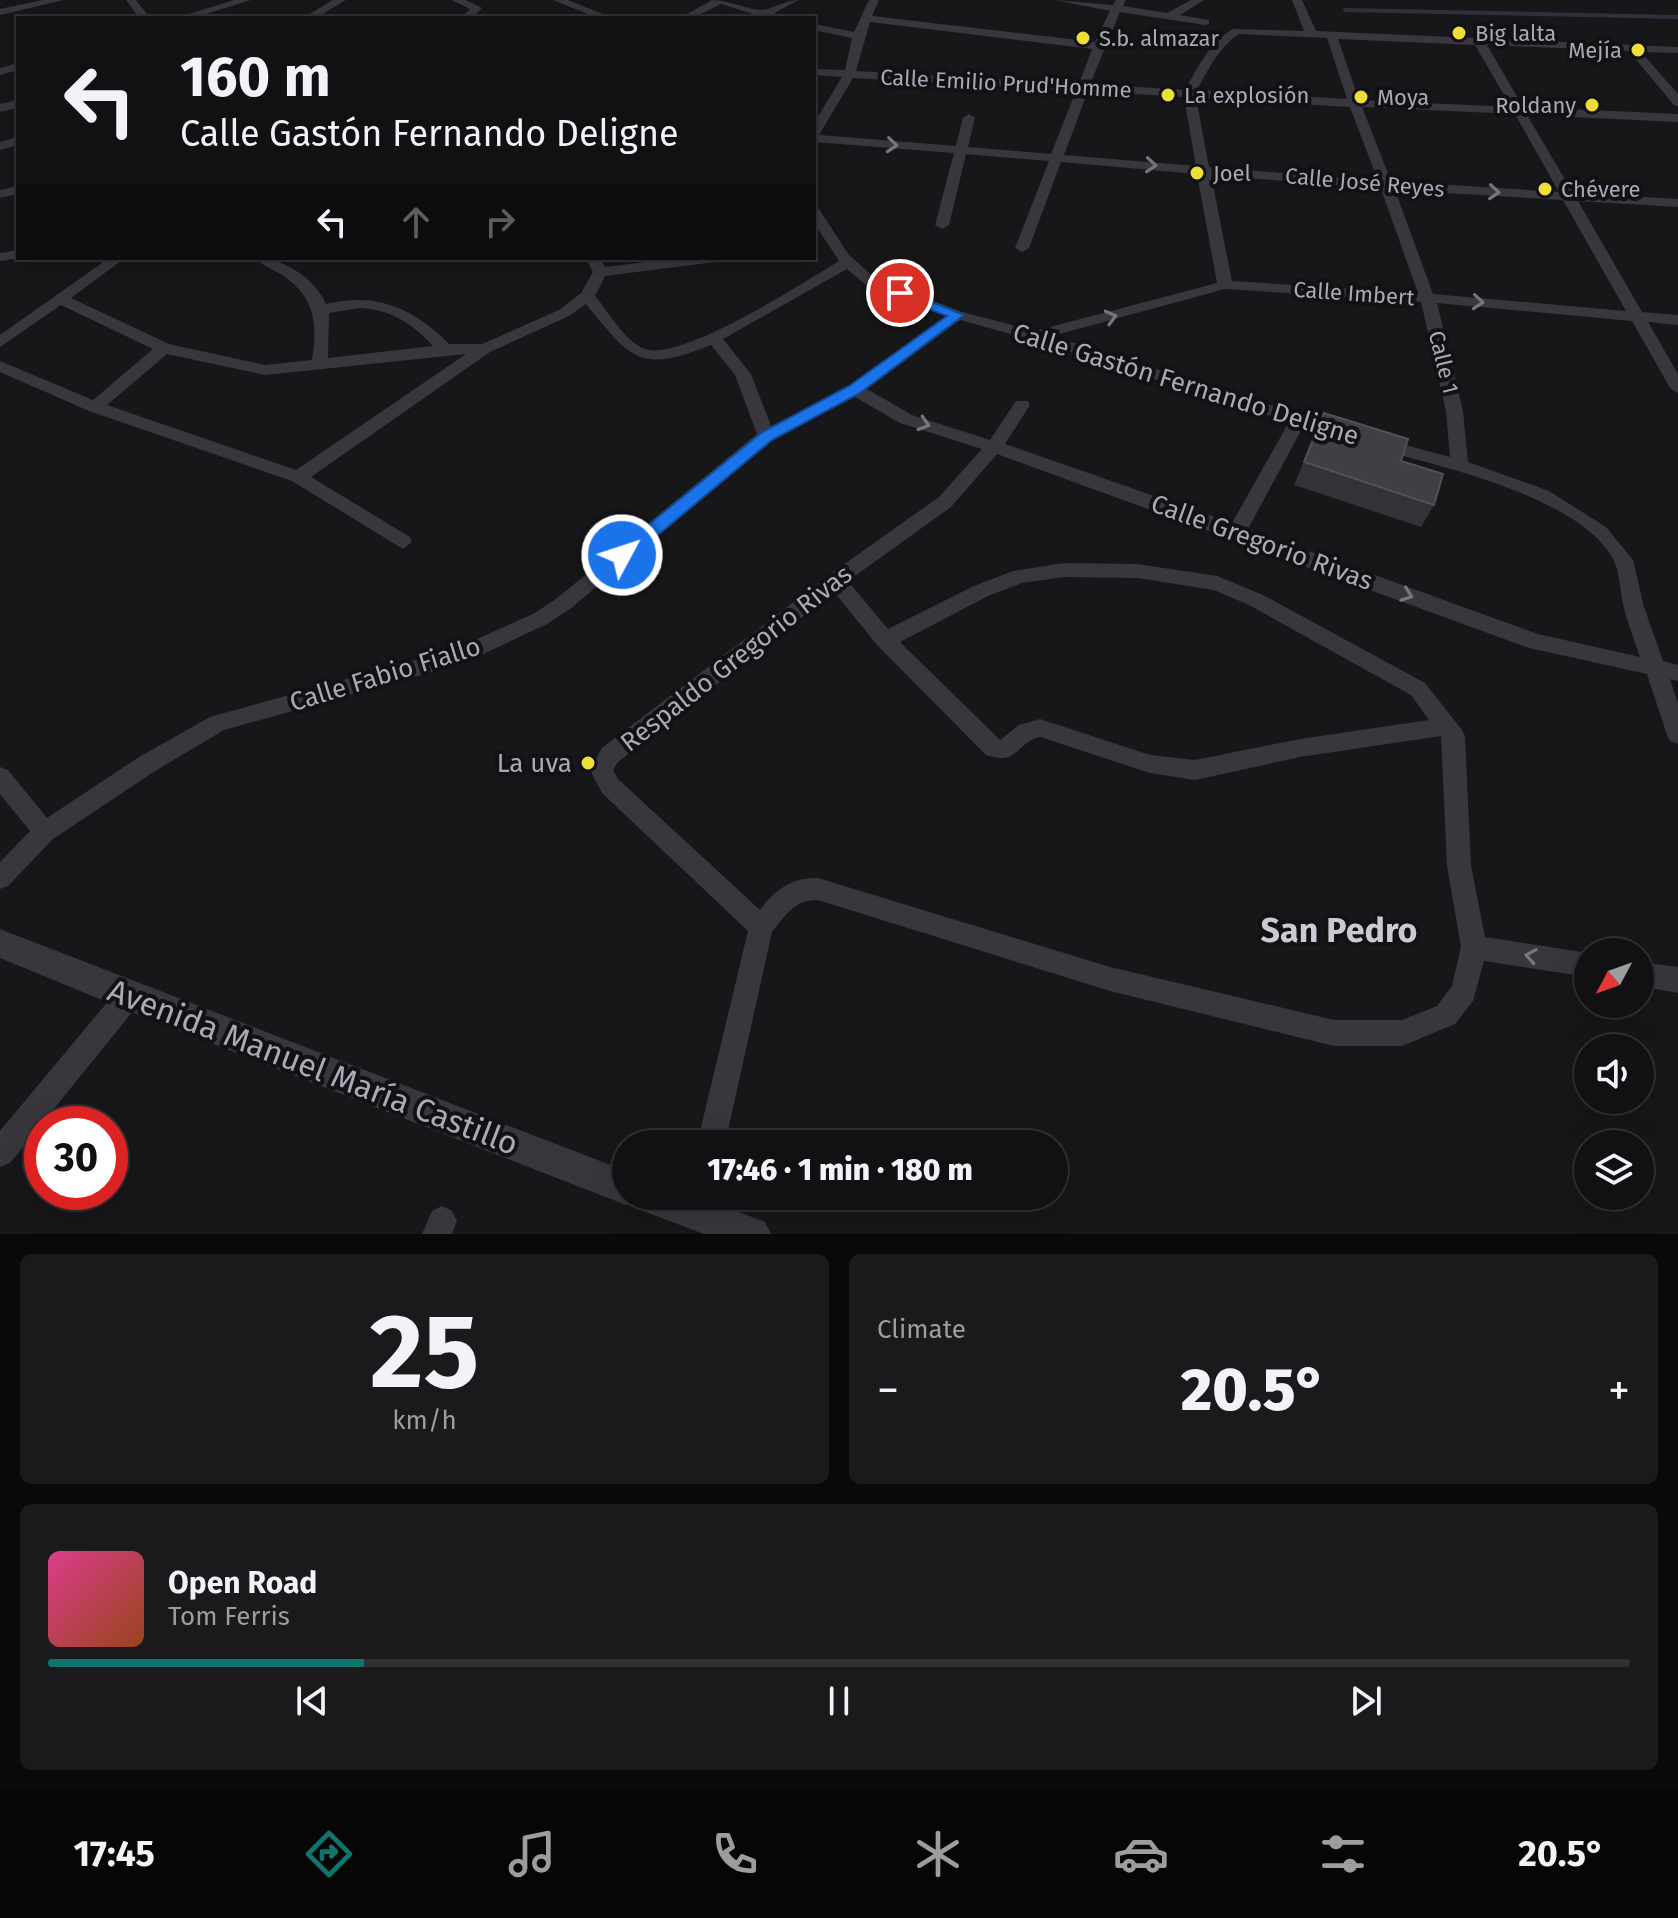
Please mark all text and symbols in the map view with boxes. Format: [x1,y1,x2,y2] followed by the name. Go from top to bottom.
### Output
[1475,20,1556,47] place label: Big lalta
[1450,24,1468,42] marker: Big lalta
[1099,25,1219,52] place label: S.b. almazar
[1074,29,1092,47] marker: S.b. almazar
[1568,37,1622,64] place label: Mejía
[1629,41,1647,59] marker: Mejía
[180,44,331,111] text: 160 m
[48,48,152,152] icon: left
[880,63,1132,104] street label: Calle Emilio Prud'Homme
[1184,82,1309,109] place label: La explosión
[1377,84,1429,111] place label: Moya
[1159,86,1177,104] marker: La explosión
[1352,88,1370,106] marker: Moya
[1495,92,1576,119] place label: Roldany
[1583,96,1601,114] marker: Roldany
[180,112,679,156] text: Calle Gastón Fernando Deligne
[886,136,899,153] one-way arrow
[1145,156,1158,173] one-way arrow
[1213,160,1251,187] place label: Joel
[1284,162,1446,203] street label: Calle José Reyes
[1188,164,1206,182] marker: Joel
[1561,176,1640,203] place label: Chévere
[1536,180,1554,198] marker: Chévere
[1488,183,1501,200] one-way arrow
[310,200,354,244] icon: left
[394,200,438,244] icon: ahead
[478,200,522,244] icon: right
[866,259,934,327] pin
[878,271,922,315] icon: arrive
[1293,276,1415,311] street label: Calle Imbert
[1472,294,1485,311] one-way arrow
[1103,310,1117,327] one-way arrow
[1009,317,1363,452] street label: Calle Gastón Fernando Deligne
[1423,328,1464,396] street label: Calle 1
[916,415,930,431] one-way arrow
[1147,488,1377,597] street label: Calle Gregorio Rivas
[580,513,664,597] position arrow
[615,558,858,758] street label: Respaldo Gregorio Rivas
[1399,585,1413,601] one-way arrow
[286,631,484,718] street label: Calle Fabio Fiallo
[497,748,572,779] place label: La uva
[579,754,597,772] marker: La uva
[1261,910,1417,951] district label: San Pedro
[1574,938,1654,1018] north arrow
[1574,938,1654,1210] map controls
[1524,948,1538,965] one-way arrow
[103,971,523,1163] street label: Avenida Manuel María Castillo
[1574,1034,1654,1114] button: sound
[24,1106,128,1210] speed limit sign: 30
[1574,1130,1654,1210] button: layers
[707,1152,973,1188] text: 17:46 · 1 min · 180 m
[370,1290,479,1415] text: 25
[877,1314,966,1345] text: Climate
[1181,1354,1326,1426] text: 20.5°
[877,1364,899,1417] text: −
[1608,1364,1630,1417] text: +
[392,1405,457,1436] text: km/h
[168,1565,317,1601] text: Open Road
[168,1601,290,1632] text: Tom Ferris
[290,1679,334,1723] icon: previous
[817,1679,861,1723] icon: pause
[1344,1679,1388,1723] icon: next
[301,1826,357,1882] icon: directions
[504,1826,560,1882] icon: music
[707,1826,763,1882] icon: phone
[910,1826,966,1882] icon: climate
[1113,1826,1169,1882] icon: car
[1315,1826,1371,1882] icon: filters
[73,1832,155,1876] text: 17:45
[1518,1832,1605,1876] text: 20.5°

